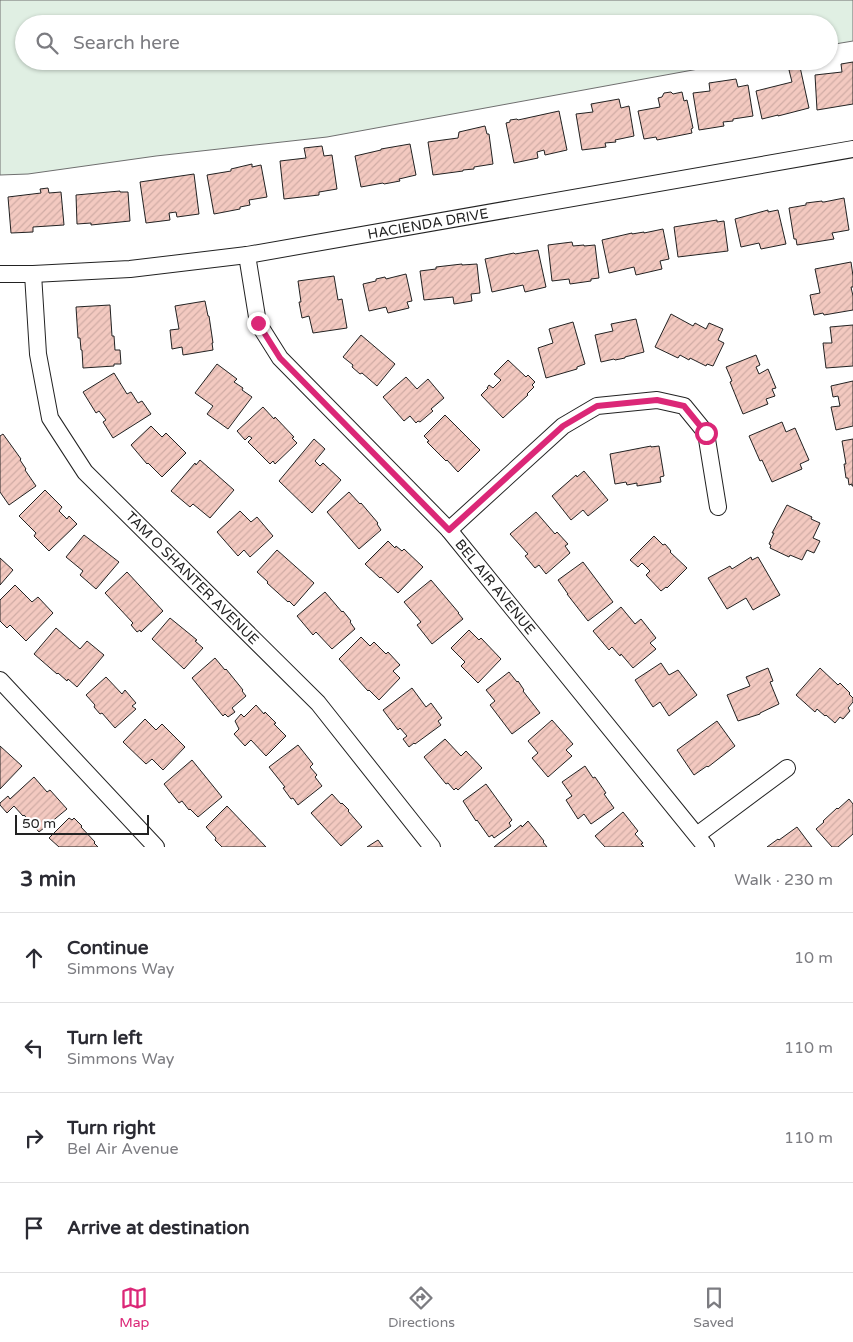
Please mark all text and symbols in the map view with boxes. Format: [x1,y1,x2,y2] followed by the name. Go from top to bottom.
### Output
[15,15,838,70] search box
[33,29,61,57] icon: search
[73,32,180,54] text: Search here
[366,205,490,243] street label: HACIENDA DRIVE
[247,312,270,335] route end
[695,422,718,445] route start
[122,508,262,648] street label: TAM O SHANTER AVENUE
[451,536,539,638] street label: BEL AIR AVENUE
[15,812,149,835] scale bar
[22,815,56,832] text: 50 m
[20,867,76,892] text: 3 min
[734,870,833,890] text: Walk · 230 m
[67,937,149,959] text: Continue
[20,944,48,972] icon: ahead
[794,948,833,968] text: 10 m
[67,959,174,979] text: Simmons Way
[67,1027,143,1049] text: Turn left
[20,1034,48,1062] icon: left
[784,1038,833,1058] text: 110 m
[67,1049,174,1069] text: Simmons Way
[67,1117,155,1139] text: Turn right
[20,1124,48,1152] icon: right
[784,1128,833,1148] text: 110 m
[67,1139,179,1159] text: Bel Air Avenue
[20,1214,48,1242] icon: arrive
[67,1217,250,1239] text: Arrive at destination
[119,1284,149,1331] tab: Map
[388,1284,455,1331] tab: Directions
[693,1284,734,1331] tab: Saved

